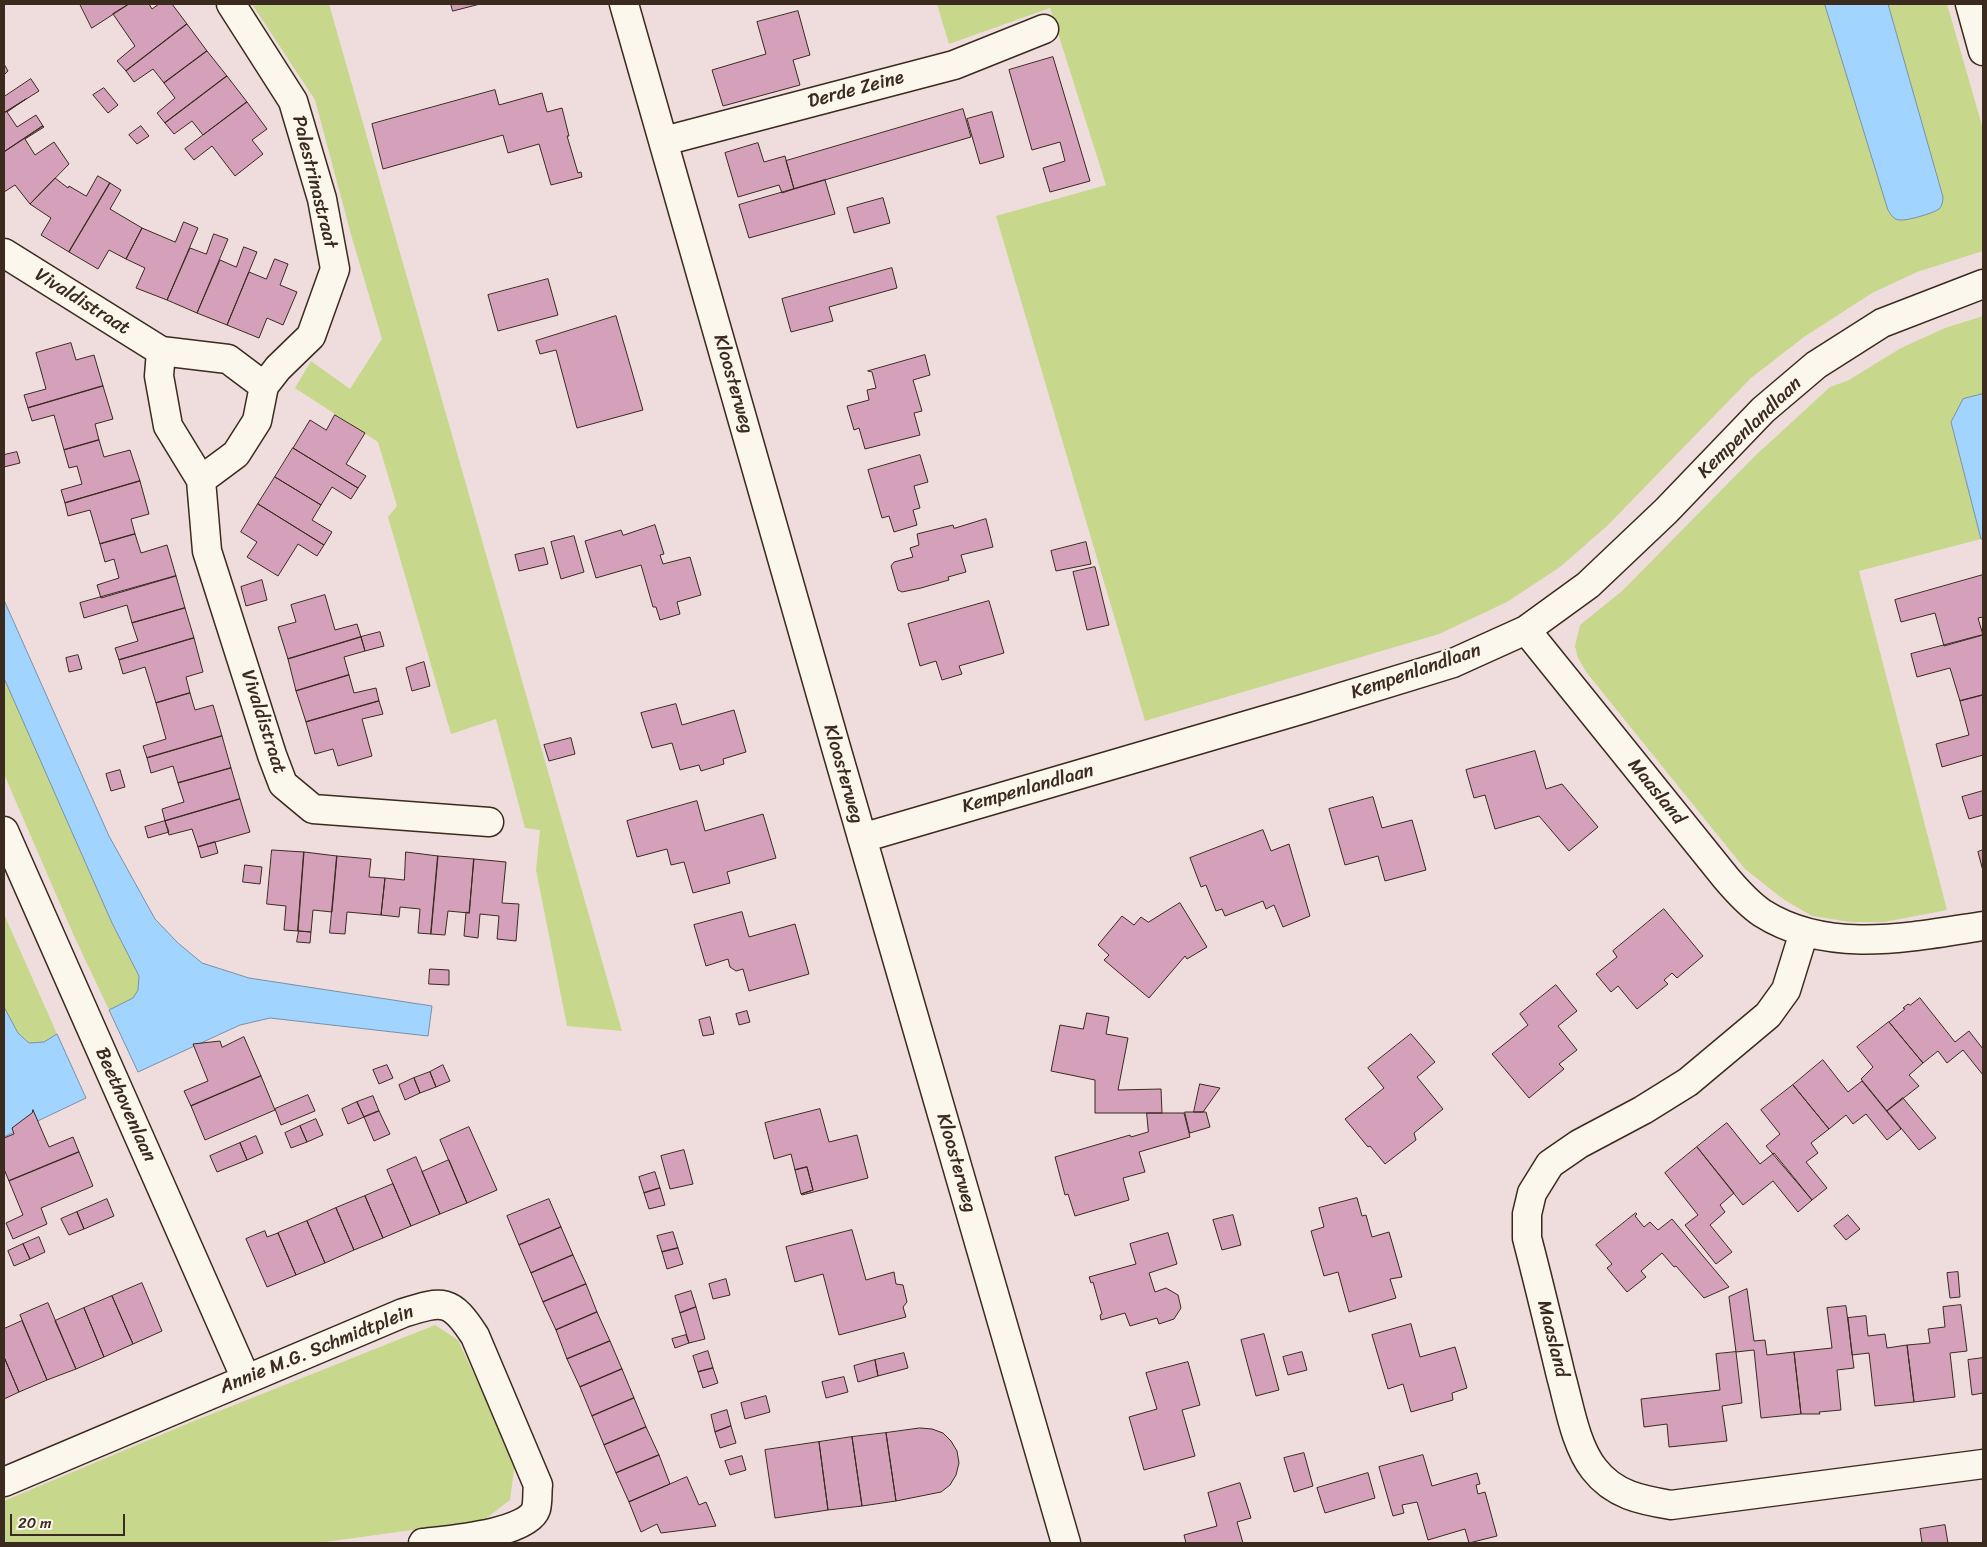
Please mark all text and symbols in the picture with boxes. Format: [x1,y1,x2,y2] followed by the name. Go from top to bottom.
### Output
[806,66,906,114] street label: Derde Zeine
[286,113,342,251] street label: Palestrinastraat
[30,264,134,340] street label: Vivaldistraat
[708,332,758,436] street label: Kloosterweg
[1693,373,1807,483] street label: Kempenlandlaan
[1348,639,1484,705] street label: Kempenlandlaan
[236,667,290,777] street label: Vivaldistraat
[818,722,868,826] street label: Kloosterweg
[1622,754,1690,830] street label: Maasland
[960,759,1096,819] street label: Kempenlandlaan
[90,1044,160,1166] street label: Beethovenlaan
[931,1111,981,1215] street label: Kloosterweg
[1531,1298,1573,1380] street label: Maasland
[217,1301,417,1399] street label: Annie M.G. Schmidtplein
[12,1504,128,1536] scale bar
[18,1510,52,1536] text: 20 m

